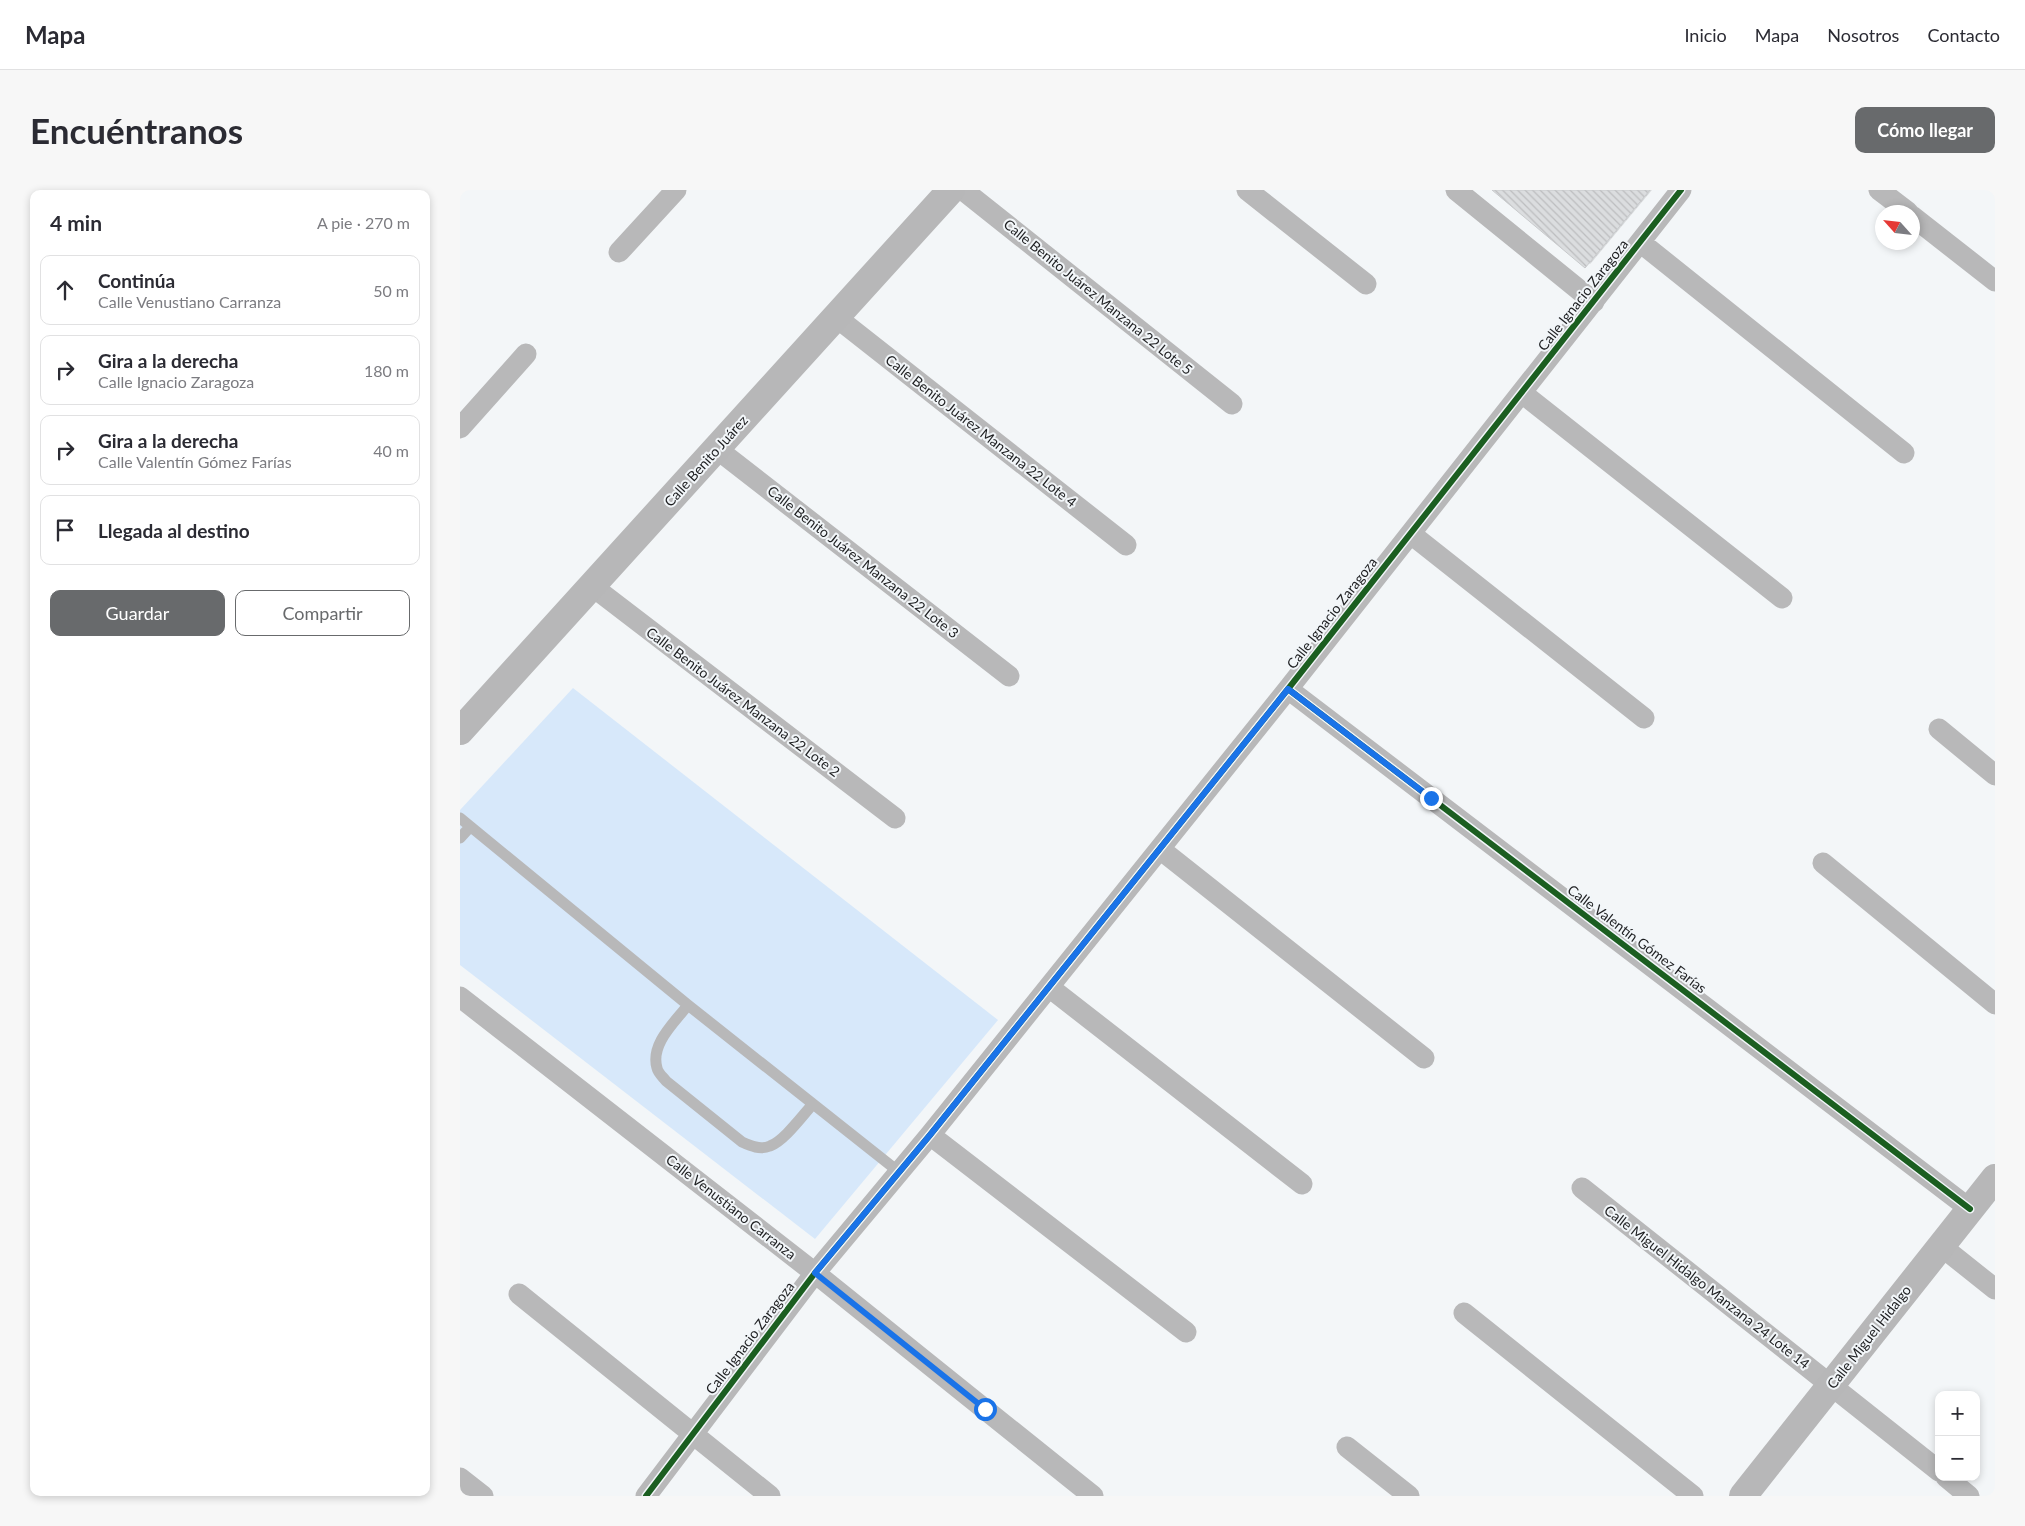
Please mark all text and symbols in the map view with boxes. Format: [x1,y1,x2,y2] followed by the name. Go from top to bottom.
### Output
[25,20,85,49] text: Mapa
[1684,24,1727,46] text: Inicio
[1755,24,1799,46] text: Mapa
[1827,24,1899,46] text: Nosotros
[1927,24,2000,46] text: Contacto
[1855,107,1995,153] button: Cómo llegar
[30,109,243,151] text: Encuéntranos
[1875,205,1920,250] north arrow
[50,210,102,235] text: 4 min
[317,213,410,232] text: A pie · 270 m
[1001,215,1196,378] street label: Calle Benito Juárez Manzana 22 Lote 5
[1534,236,1631,354] street label: Calle Ignacio Zaragoza
[98,269,175,292] text: Continúa
[51,276,79,304] icon: ahead
[373,281,409,300] text: 50 m
[98,292,281,311] text: Calle Venustiano Carranza
[98,349,238,372] text: Gira a la derecha
[882,351,1080,510] street label: Calle Benito Juárez Manzana 22 Lote 4
[51,356,79,384] icon: right
[364,361,409,380] text: 180 m
[98,372,254,391] text: Calle Ignacio Zaragoza
[660,412,751,510] street label: Calle Benito Juárez
[98,429,238,452] text: Gira a la derecha
[51,436,79,464] icon: right
[373,441,409,460] text: 40 m
[98,452,292,471] text: Calle Valentín Gómez Farías
[764,482,962,641] street label: Calle Benito Juárez Manzana 22 Lote 3
[51,516,79,544] icon: arrive
[98,519,250,542] text: Llegada al destino
[1283,554,1380,672] street label: Calle Ignacio Zaragoza
[50,590,225,636] button: Guardar
[235,590,410,636] button: Compartir
[643,623,843,780] street label: Calle Benito Juárez Manzana 22 Lote 2
[1420,787,1443,810] route end
[1565,881,1710,996] street label: Calle Valentín Gómez Farías
[663,1151,800,1263] street label: Calle Venustiano Carranza
[1601,1201,1813,1372] street label: Calle Miguel Hidalgo Manzana 24 Lote 14
[702,1278,798,1397] street label: Calle Ignacio Zaragoza
[1823,1282,1914,1392] street label: Calle Miguel Hidalgo
[1935,1391,1980,1481] map controls
[1935,1391,1980,1436] button: +
[974,1398,997,1421] route start
[1935,1436,1980,1481] button: −

